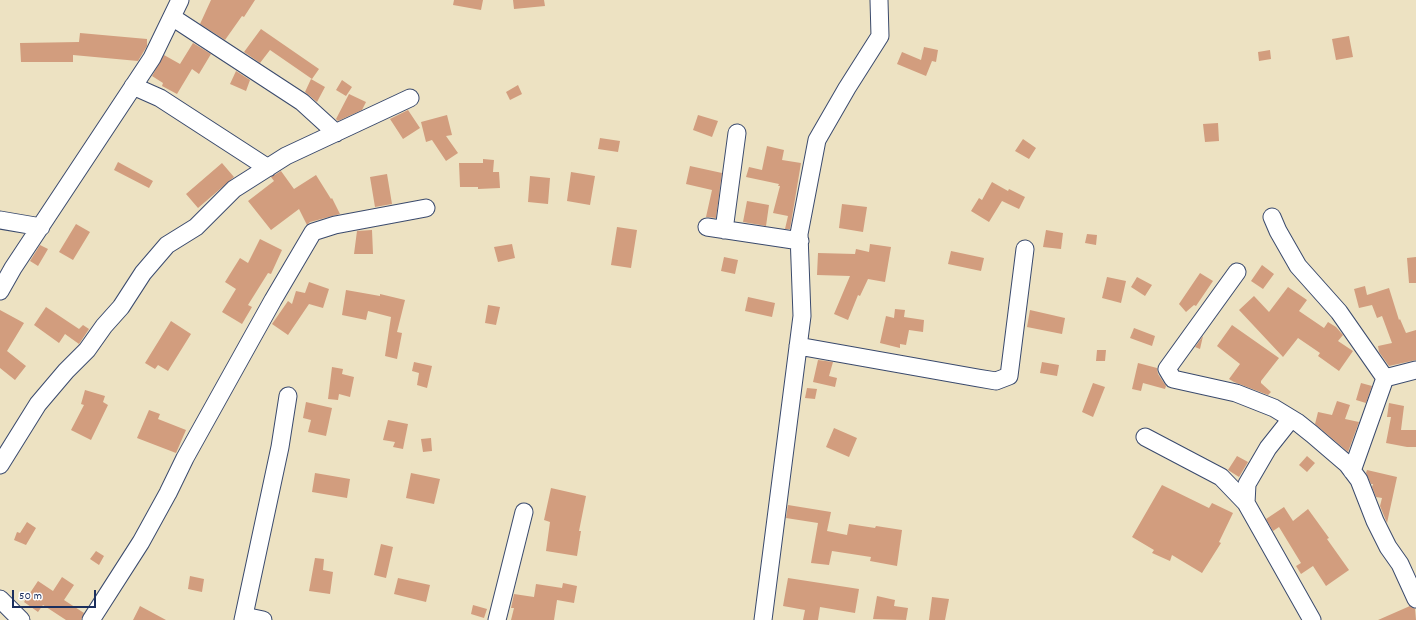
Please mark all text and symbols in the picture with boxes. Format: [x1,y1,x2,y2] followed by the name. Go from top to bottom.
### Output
[14,582,98,608] scale bar
[19,588,42,605] text: 50 m

